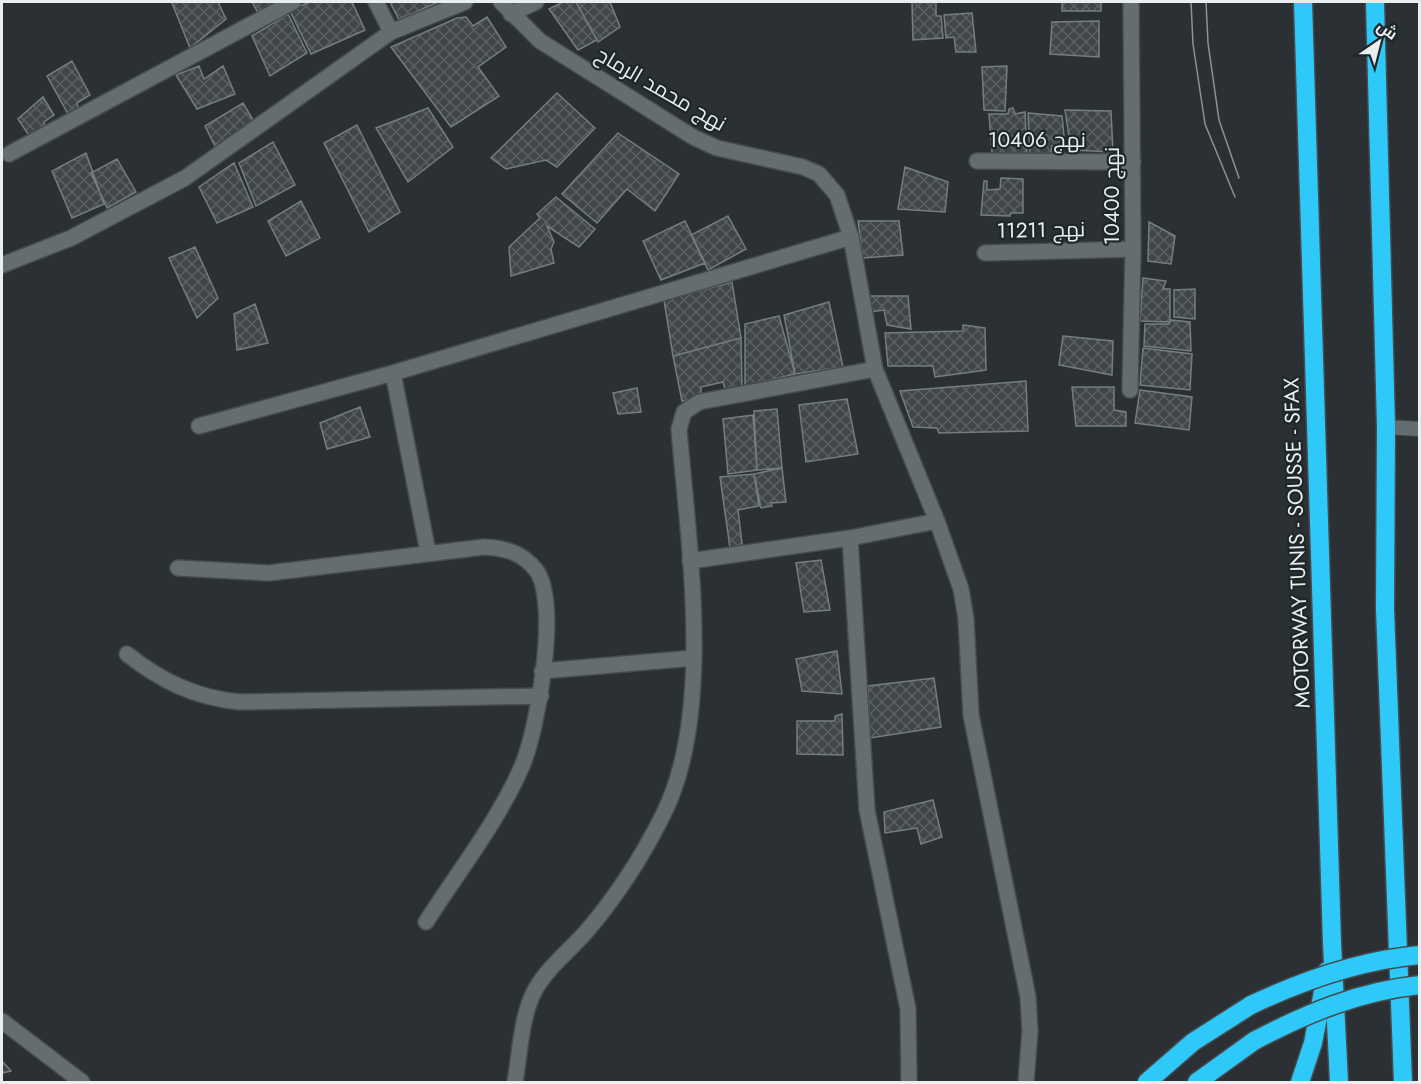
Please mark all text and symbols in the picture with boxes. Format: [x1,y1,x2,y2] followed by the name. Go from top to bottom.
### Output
[1349,12,1409,72] north arrow
[1372,15,1402,45] text: ش
[590,39,732,139] street label: نهج محمد الرماح
[988,125,1086,155] street label: نهج 10406
[1097,147,1127,245] street label: نهج 10400
[996,214,1086,246] street label: نهج 11211
[1276,377,1318,709] street label: MOTORWAY TUNIS - SOUSSE - SFAX

